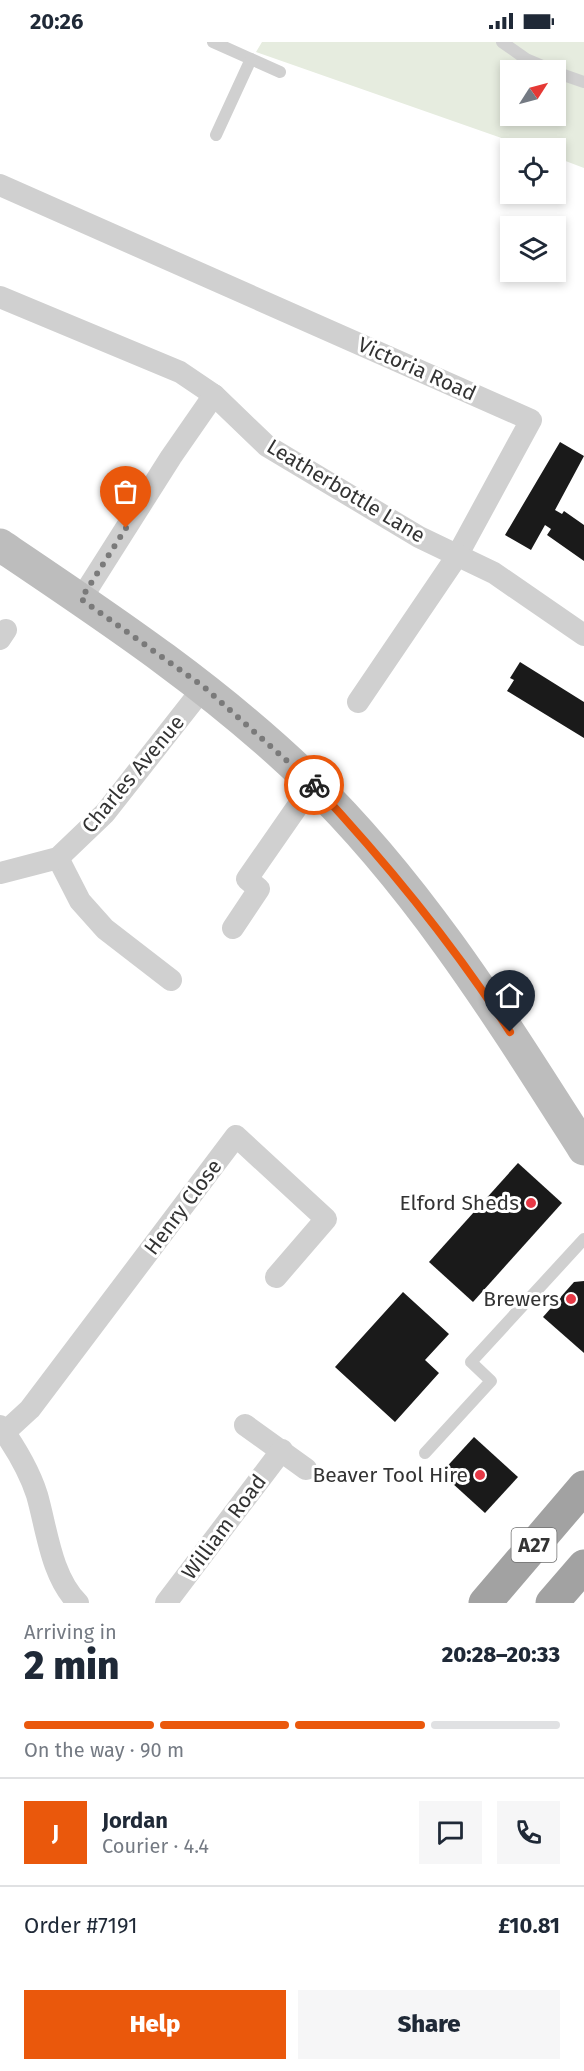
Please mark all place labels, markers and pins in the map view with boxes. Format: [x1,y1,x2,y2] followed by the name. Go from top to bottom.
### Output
[100,466,151,528] pin
[484,970,535,1032] pin
[400,1190,519,1216] place label: Elford Sheds
[524,1196,538,1210] marker: Elford Sheds
[483,1286,559,1312] place label: Brewers
[564,1292,578,1306] marker: Brewers
[312,1462,468,1488] place label: Beaver Tool Hire
[473,1468,487,1482] marker: Beaver Tool Hire

